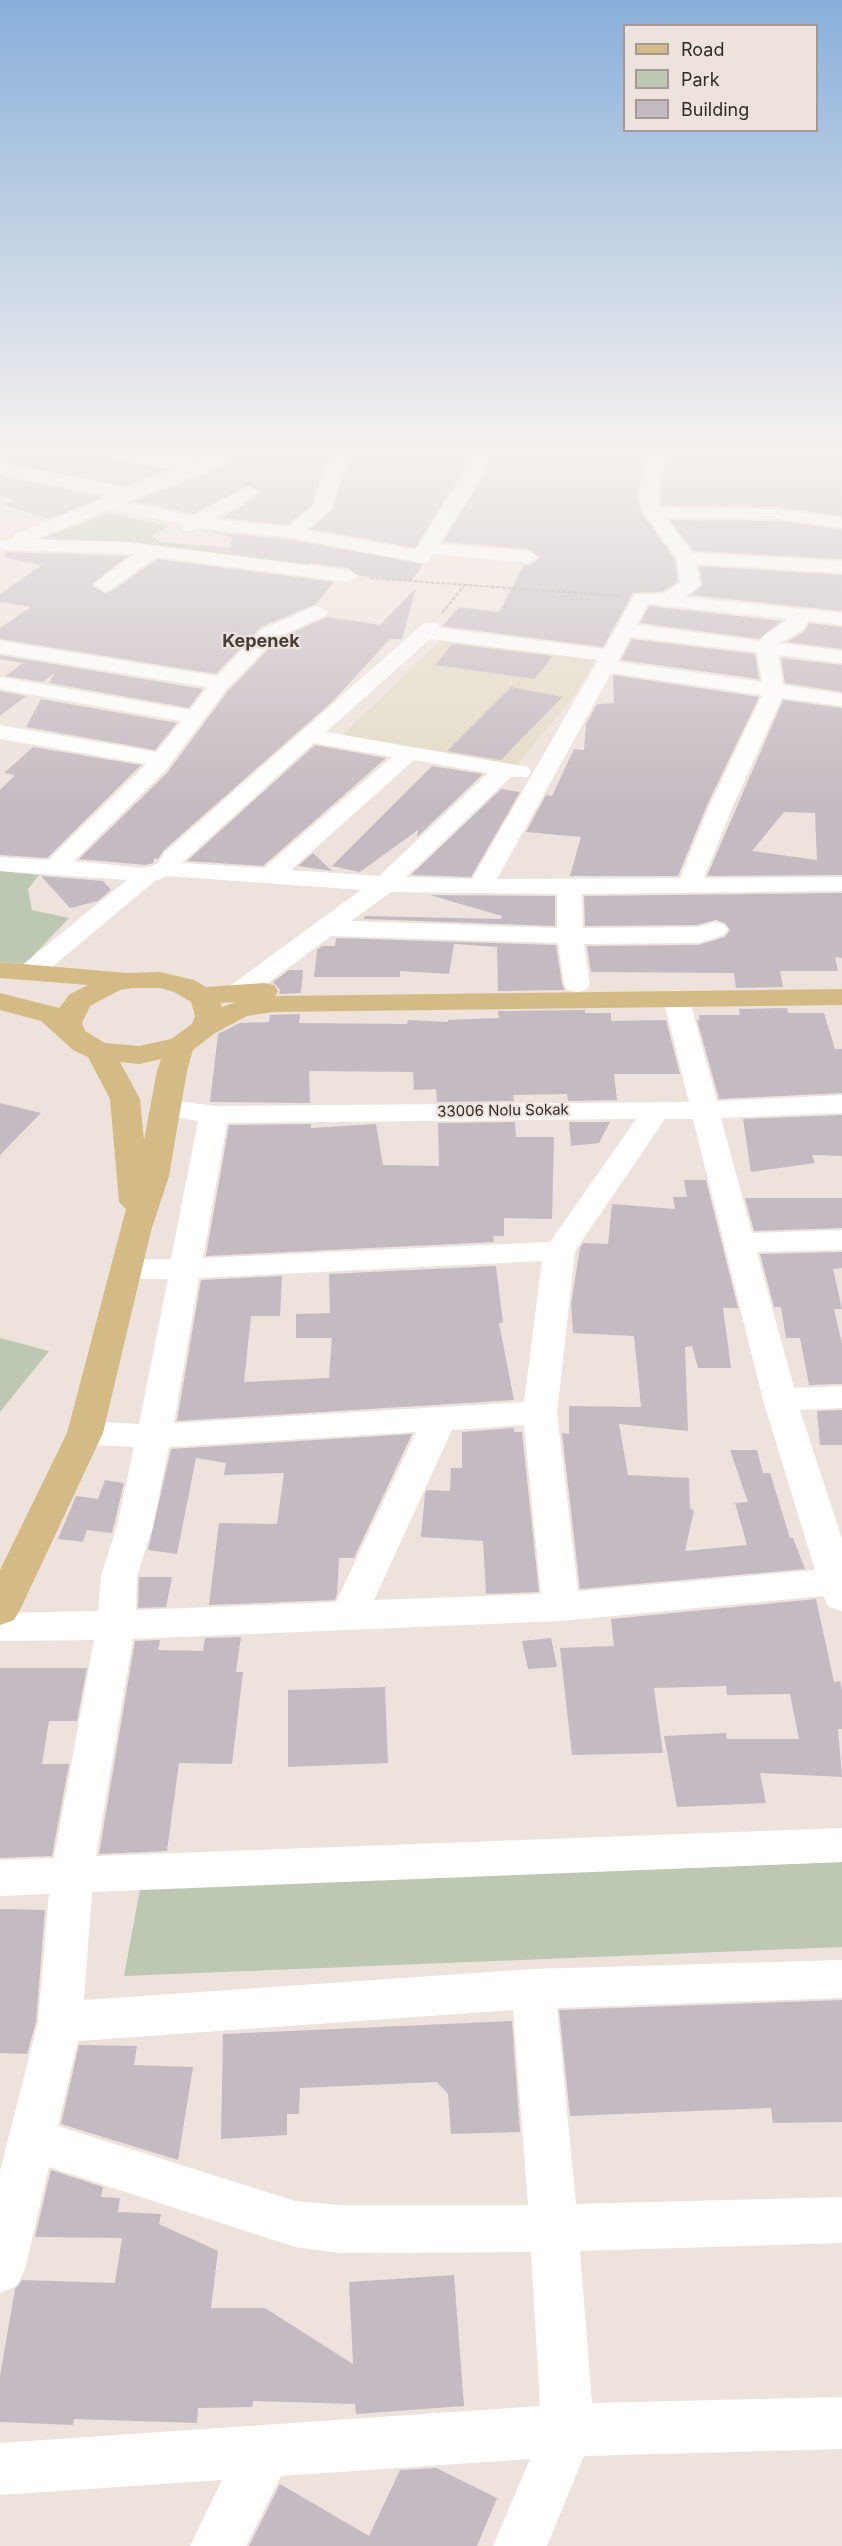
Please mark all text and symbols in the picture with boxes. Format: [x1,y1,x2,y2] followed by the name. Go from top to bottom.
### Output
[623,24,818,132] legend
[681,39,724,60] text: Road
[681,69,720,90] text: Park
[681,99,749,120] text: Building
[222,631,300,653] district label: Kepenek
[437,1101,569,1121] street label: 33006 Nolu Sokak

